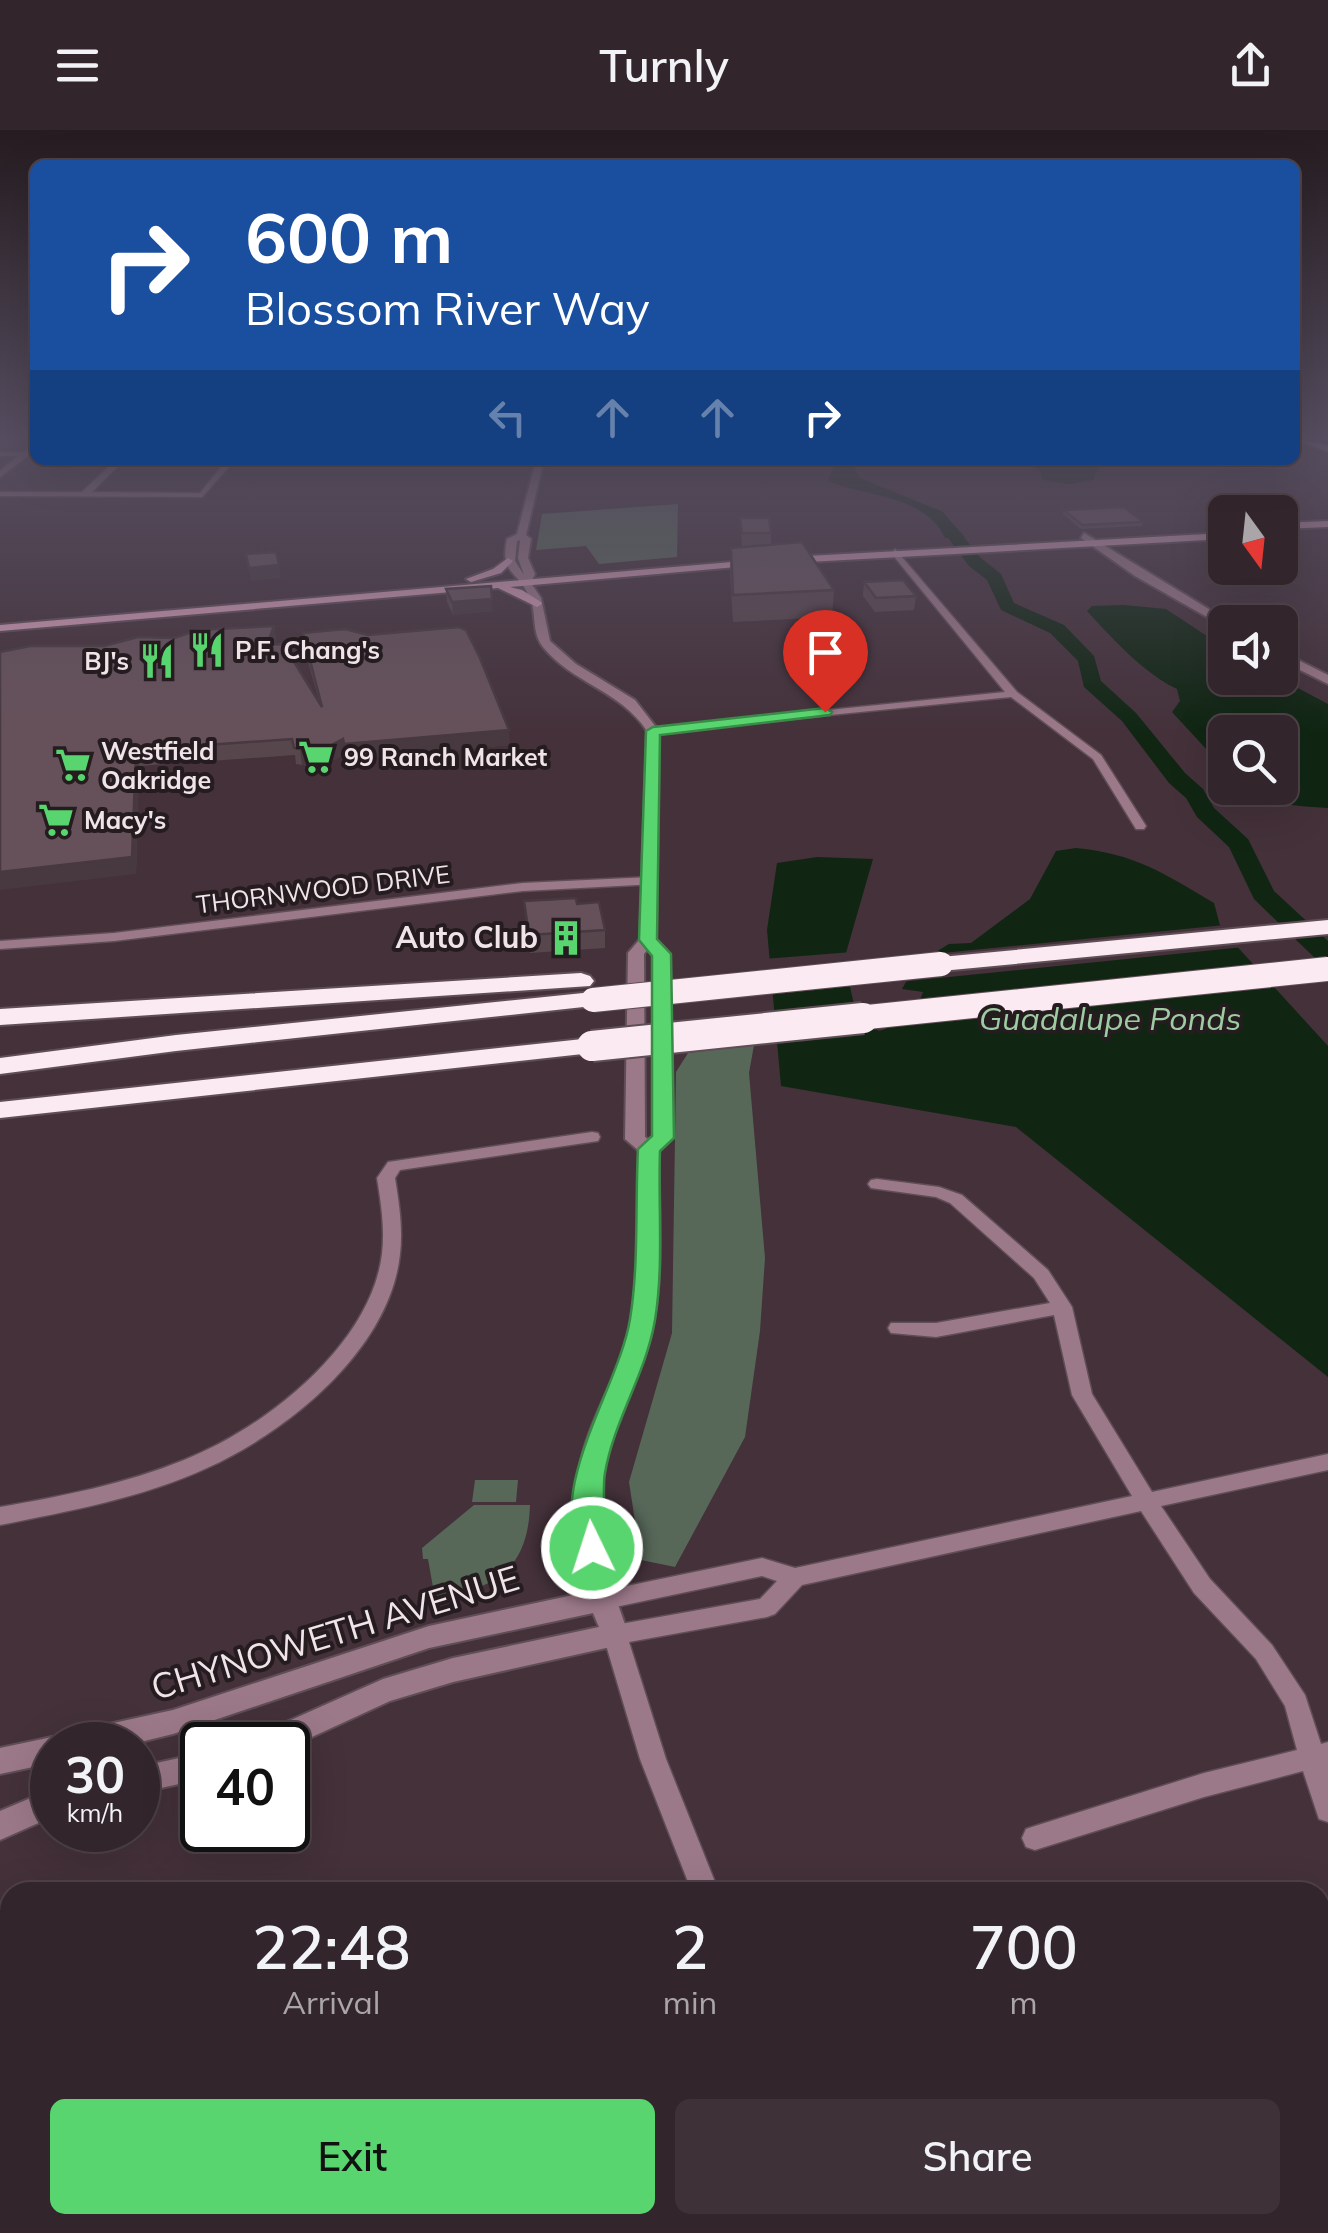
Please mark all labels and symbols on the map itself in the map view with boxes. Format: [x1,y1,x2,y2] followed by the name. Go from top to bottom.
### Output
[1208,495,1298,585] north arrow
[783,610,868,713] pin
[188,631,226,669] restaurant icon: P.F. Chang's
[235,634,380,665] place label: P.F. Chang's
[138,642,176,680] restaurant icon: BJ's
[84,645,129,676] place label: BJ's
[101,735,214,795] place label: Westfield Oakridge
[297,738,335,776] supermarket icon: 99 Ranch Market
[344,741,548,772] place label: 99 Ranch Market
[54,746,92,784] supermarket icon: Westfield Oakridge
[37,801,75,839] supermarket icon: Macy's
[84,804,166,835] place label: Macy's
[194,858,452,919] street label: THORNWOOD DRIVE
[396,918,538,956] place label: Auto Club
[547,919,585,957] building icon: Auto Club
[979,998,1241,1038] water label: Guadalupe Ponds
[540,1496,644,1600] position arrow
[145,1555,524,1709] street label: CHYNOWETH AVENUE
[180,1722,310,1852] speed limit sign: 40

